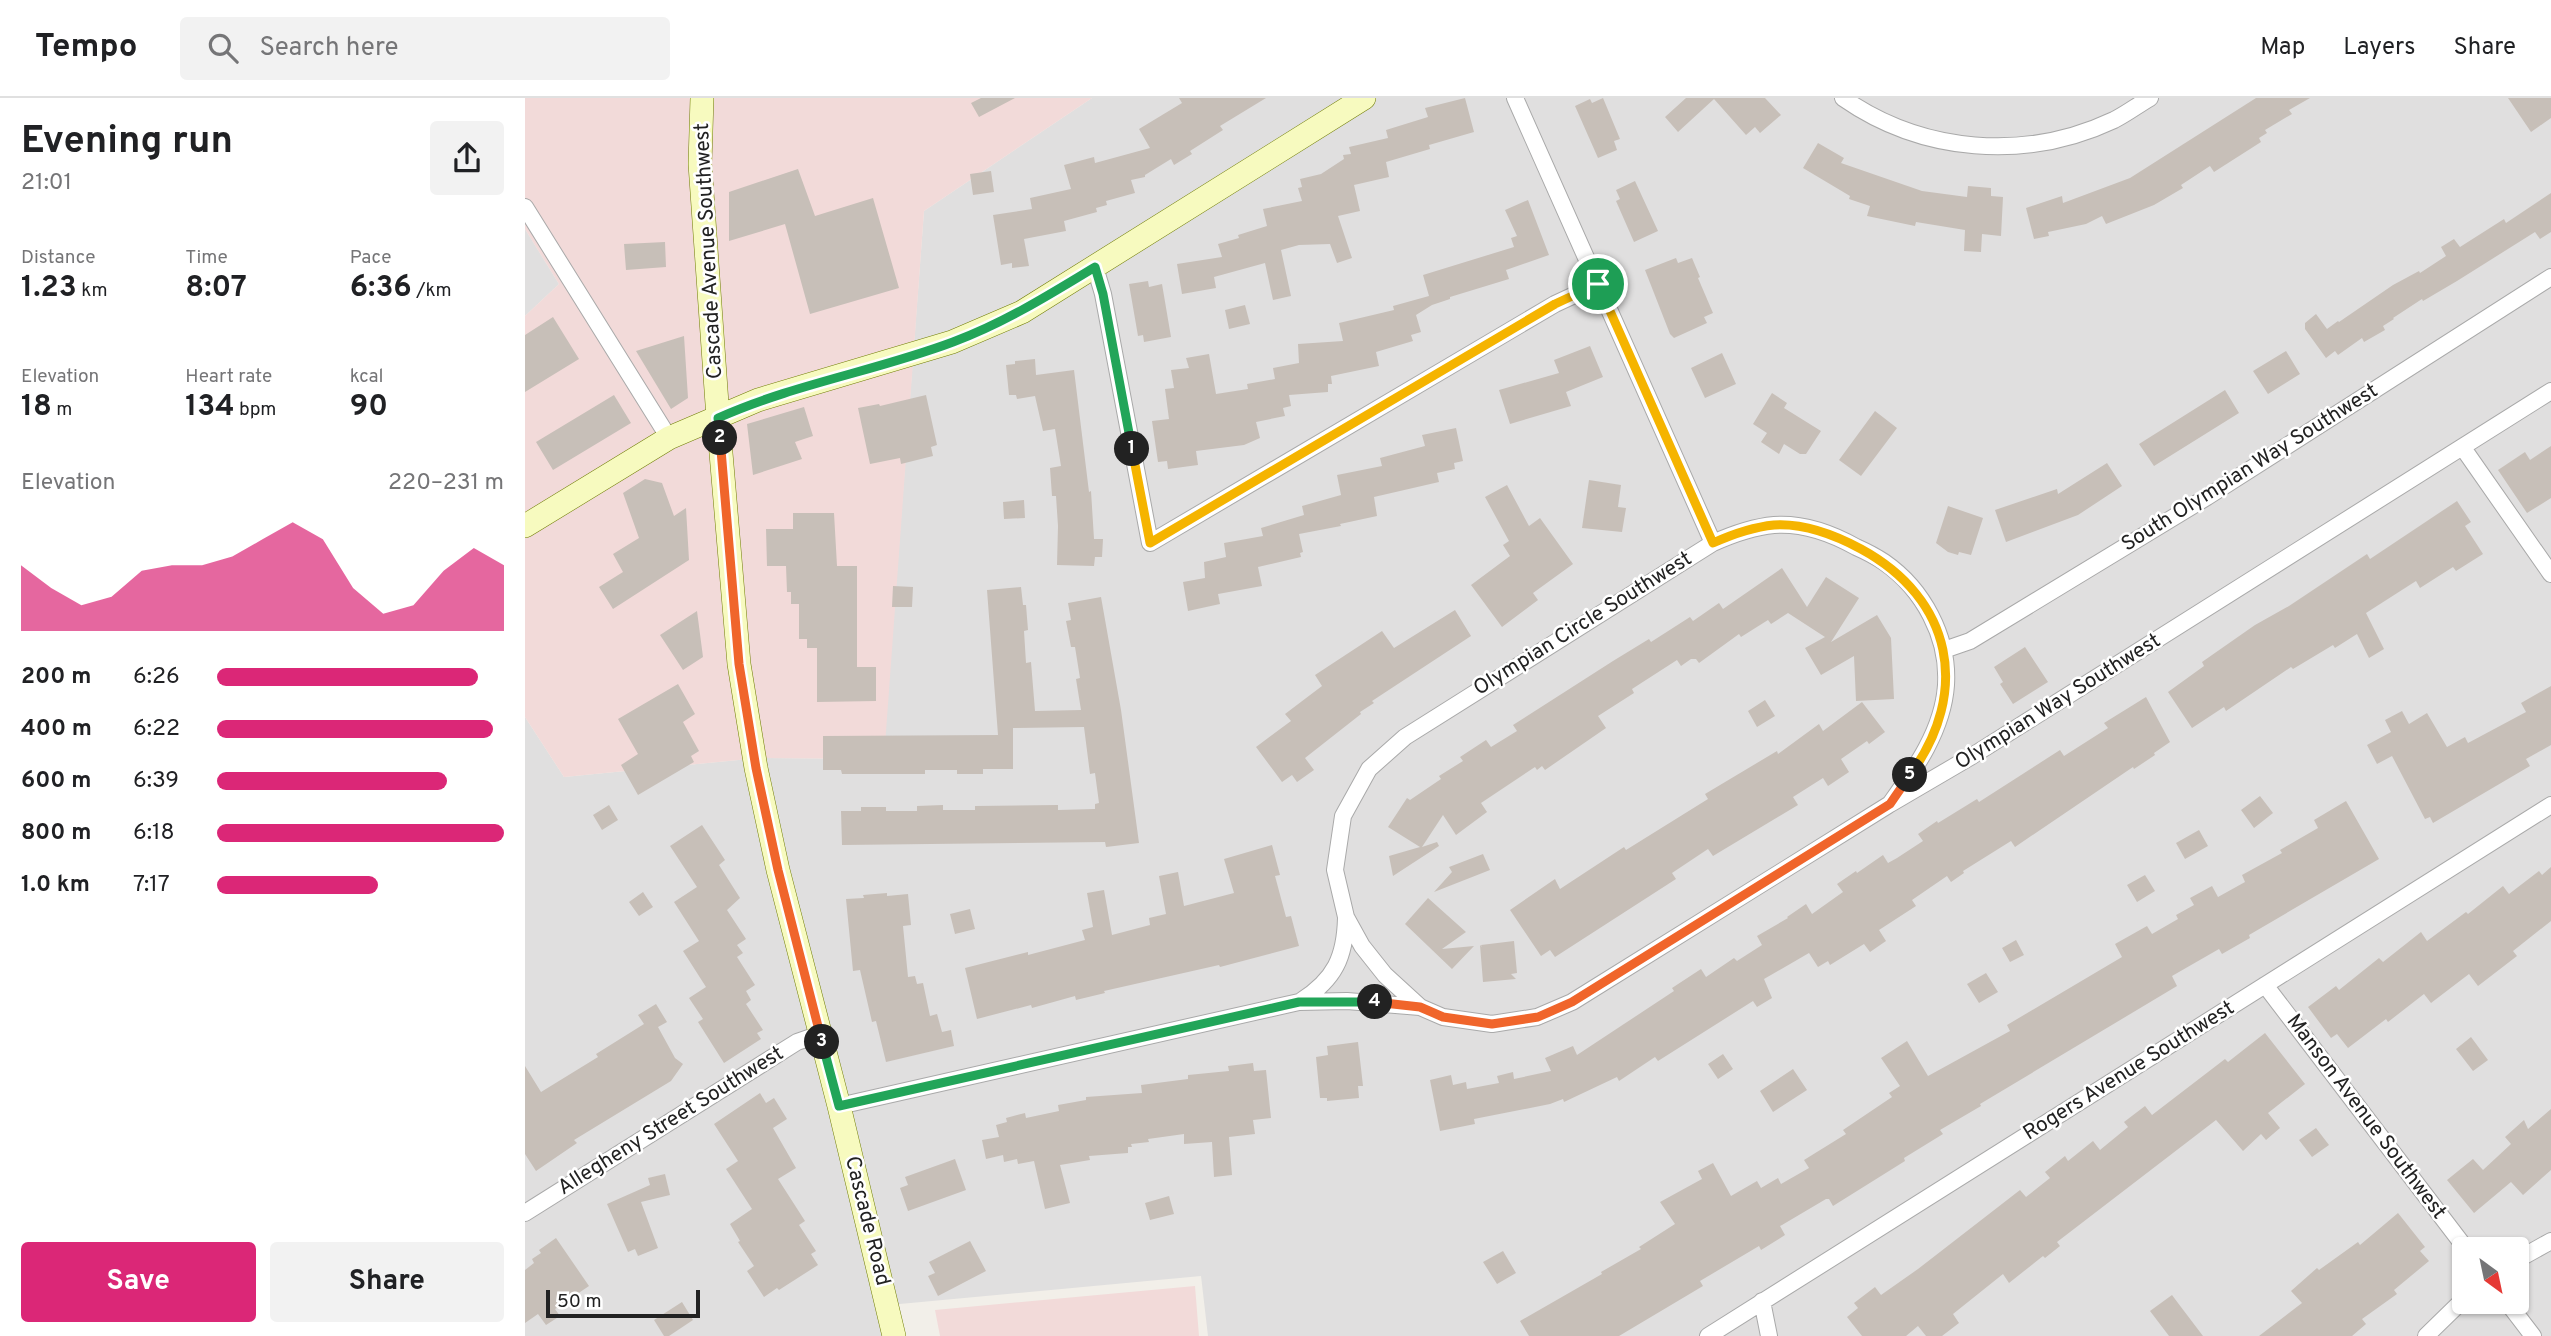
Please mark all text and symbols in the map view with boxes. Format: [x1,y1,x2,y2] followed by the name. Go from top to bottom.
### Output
[180,17,670,80] search box
[35,27,138,69] text: Tempo
[204,29,242,67] icon: search
[260,32,398,65] text: Search here
[2260,33,2305,63] text: Map
[2343,33,2415,63] text: Layers
[2453,33,2516,63] text: Share
[21,118,233,167] text: Evening run
[430,121,504,195] button: share
[689,122,729,380] street label: Cascade Avenue Southwest
[21,169,72,198] text: 21:01
[21,246,96,270] text: Distance
[185,246,228,270] text: Time
[350,246,391,270] text: Pace
[1568,254,1628,314] pin
[1579,265,1617,303] icon: arrive
[21,270,77,307] text: 1.23
[185,270,247,307] text: 8:07
[350,270,412,307] text: 6:36
[77,279,108,303] text: km
[412,279,452,303] text: /km
[21,365,99,389] text: Elevation
[185,365,272,389] text: Heart rate
[350,365,383,389] text: kcal
[2117,378,2383,558] street label: South Olympian Way Southwest
[21,389,52,426] text: 18
[185,389,235,426] text: 134
[350,389,388,426] text: 90
[52,398,72,422] text: m
[235,398,276,422] text: bpm
[703,420,737,456] pin: 2
[714,425,725,449] text: 2
[1115,432,1149,466] pin: 1
[1128,436,1135,460] text: 1
[21,469,116,498] text: Elevation
[388,469,504,498] text: 220–231 m
[1469,546,1697,702] street label: Olympian Circle Southwest
[1950,628,2166,776] street label: Olympian Way Southwest
[21,663,91,692] text: 200 m
[133,663,180,692] text: 6:26
[21,715,92,744] text: 400 m
[133,715,180,744] text: 6:22
[1893,758,1927,792] pin: 5
[1904,762,1915,786] text: 5
[21,767,91,796] text: 600 m
[133,767,179,796] text: 6:39
[21,819,91,848] text: 800 m
[133,819,175,848] text: 6:18
[21,871,90,900] text: 1.0 km
[133,871,170,900] text: 7:17
[1357,984,1393,1020] pin: 4
[1368,989,1381,1013] text: 4
[2018,995,2240,1147] street label: Rogers Avenue Southwest
[2280,1009,2452,1225] street label: Manson Avenue Southwest
[805,1024,839,1060] pin: 3
[816,1029,827,1053] text: 3
[553,1040,789,1202] street label: Allegheny Street Southwest
[838,1153,896,1289] street label: Cascade Road
[2452,1237,2529,1314] north arrow
[2452,1237,2529,1314] map controls
[21,1242,256,1322] button: Save
[270,1242,504,1322] button: Share
[546,1287,700,1319] scale bar
[557,1290,602,1314] text: 50 m

